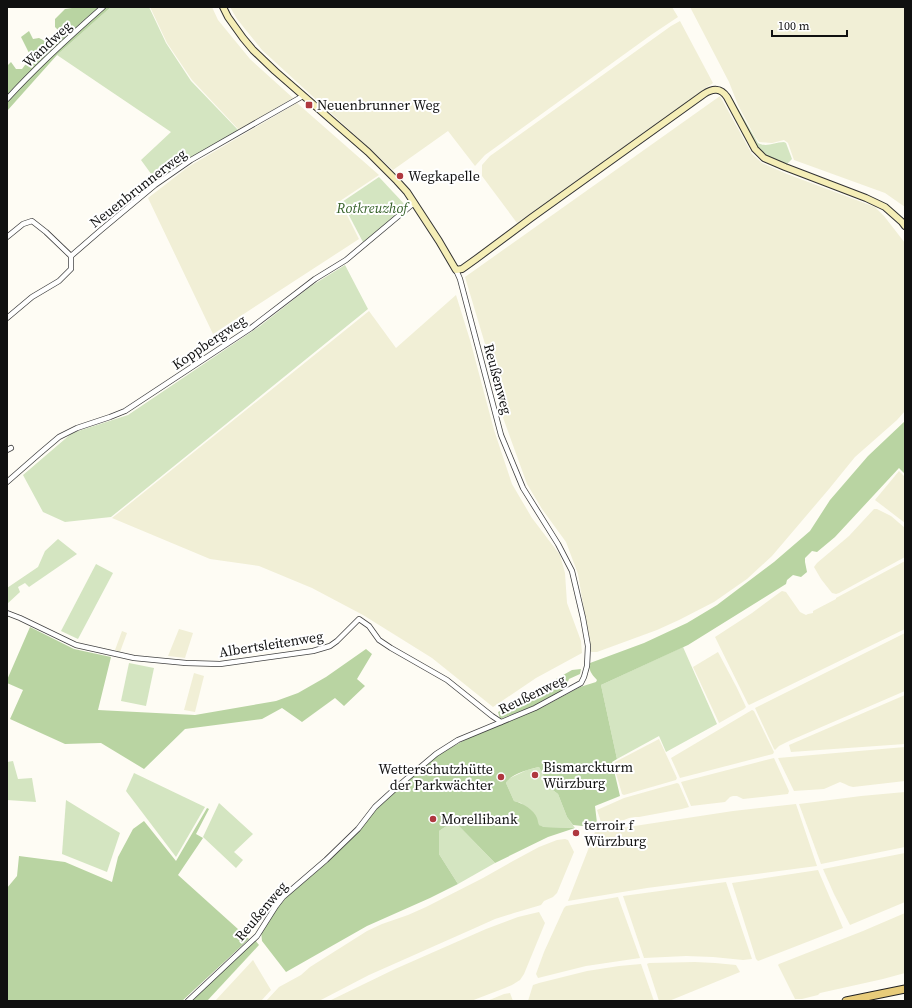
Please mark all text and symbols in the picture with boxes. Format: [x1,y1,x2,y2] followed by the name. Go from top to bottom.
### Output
[772,12,847,38] scale bar
[18,16,76,72] street label: Wandweg
[778,18,810,34] text: 100 m
[317,95,440,115] place label: Neuenbrunner Weg
[304,100,314,110] marker: Neuenbrunner Weg
[85,144,191,232] street label: Neuenbrunnerweg
[408,166,480,186] place label: Wegkapelle
[395,171,405,181] marker: Wegkapelle
[336,198,410,218] park label: Rotkreuzhof
[168,310,250,374] street label: Koppbergweg
[479,341,517,417] street label: Reußenweg
[217,626,325,662] street label: Albertsleitenweg
[495,669,569,719] street label: Reußenweg
[543,757,633,793] place label: Bismarckturm Würzburg
[378,759,493,795] place label: Wetterschutzhütte der Parkwächter
[530,770,540,780] marker: Bismarckturm Würzburg
[496,772,506,782] marker: Wetterschutzhütte der Parkwächter
[441,809,518,829] place label: Morellibank
[428,814,438,824] marker: Morellibank
[584,815,646,851] place label: terroir f Würzburg
[571,828,581,838] marker: terroir f Würzburg
[230,877,292,945] street label: Reußenweg

